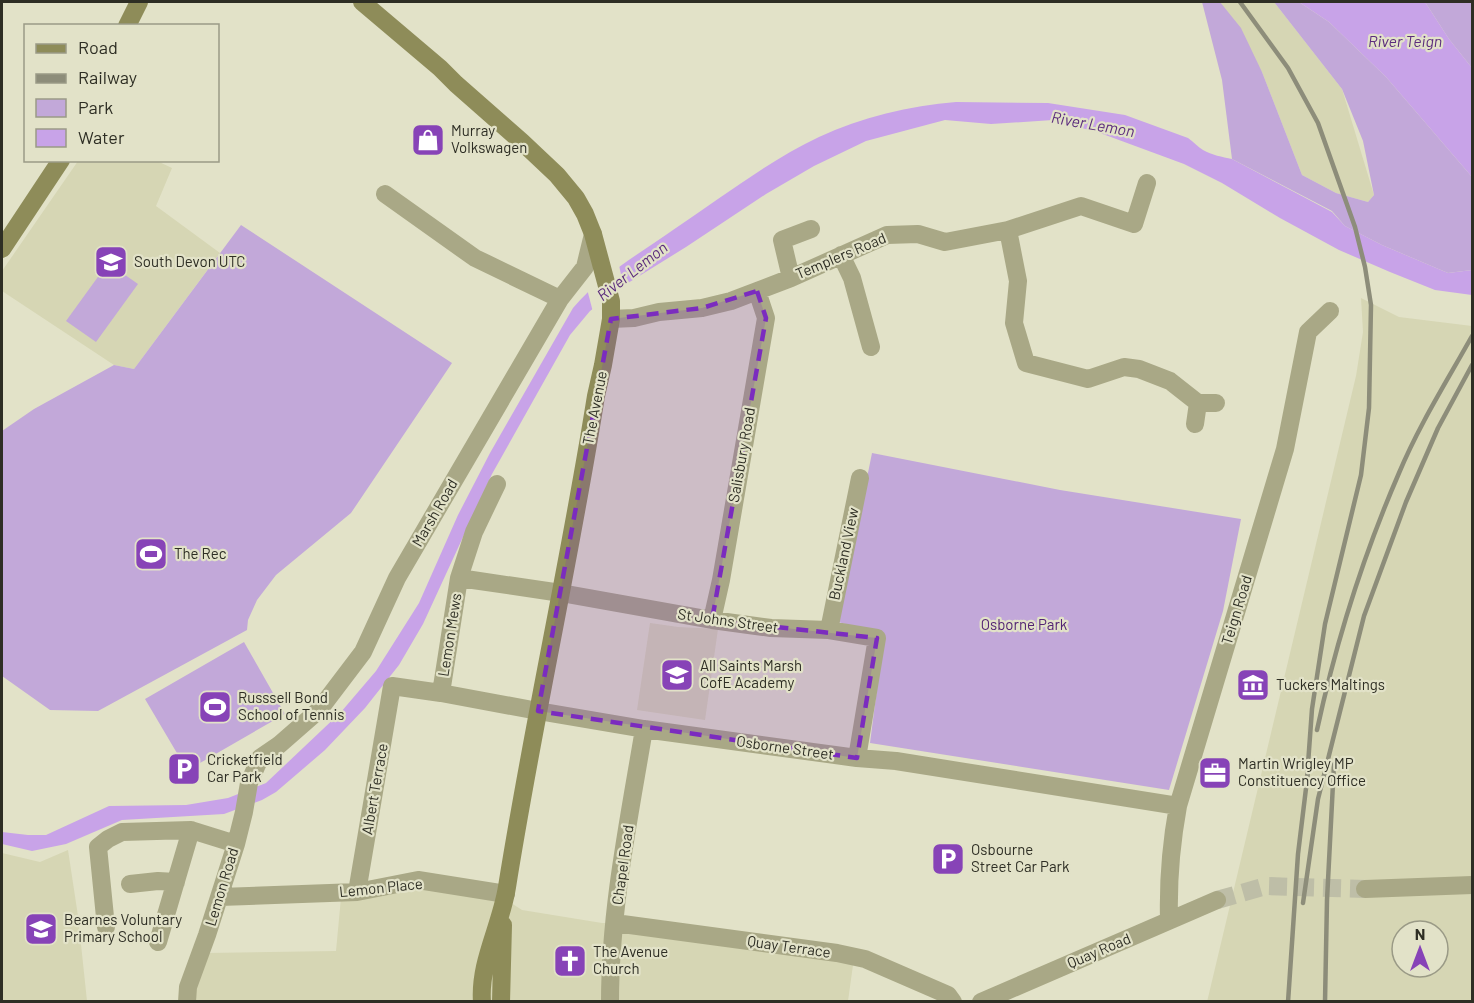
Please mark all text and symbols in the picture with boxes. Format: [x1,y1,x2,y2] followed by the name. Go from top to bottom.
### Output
[24,24,219,162] legend
[1368,31,1442,50] water label: River Teign
[78,36,118,58] text: Road
[78,66,137,88] text: Railway
[78,96,113,118] text: Park
[1050,107,1136,140] water label: River Lemon
[451,121,527,156] place label: Murray Volkswagen
[410,122,446,158] shop icon: Murray Volkswagen
[78,126,125,148] text: Water
[793,228,888,282] street label: Templers Road
[593,237,671,304] water label: River Lemon
[93,244,129,280] school or university icon: South Devon UTC
[134,252,245,270] place label: South Devon UTC
[578,369,610,446] street label: The Avenue
[724,406,758,504] street label: Salisbury Road
[408,475,461,550] street label: Marsh Road
[824,506,862,602] street label: Buckland View
[133,536,169,572] sports icon: The Rec
[174,544,227,562] place label: The Rec
[1217,573,1255,647] street label: Teign Road
[434,592,464,678] street label: Lemon Mews
[677,604,780,636] street label: St Johns Street
[981,615,1068,633] park label: Osborne Park
[700,656,802,691] place label: All Saints Marsh CofE Academy
[659,657,695,693] school or university icon: All Saints Marsh CofE Academy
[1235,667,1271,703] museum icon: Tuckers Maltings
[1276,675,1385,693] place label: Tuckers Maltings
[238,688,344,723] place label: Russsell Bond School of Tennis
[197,689,233,725] sports icon: Russsell Bond School of Tennis
[735,731,835,763] street label: Osborne Street
[357,742,391,836] street label: Albert Terrace
[207,750,283,785] place label: Cricketfield Car Park
[166,751,202,787] parking icon: Cricketfield Car Park
[1238,754,1366,789] place label: Martin Wrigley MP Constituency Office
[1197,755,1233,791] office icon: Martin Wrigley MP Constituency Office
[607,824,637,906] street label: Chapel Road
[971,840,1070,875] place label: Osbourne Street Car Park
[930,841,966,877] parking icon: Osbourne Street Car Park
[201,845,242,928] street label: Lemon Road
[338,874,424,900] street label: Lemon Place
[64,910,182,945] place label: Bearnes Voluntary Primary School
[23,911,59,947] school or university icon: Bearnes Voluntary Primary School
[1390,919,1450,979] north arrow
[1415,924,1425,943] text: N
[1064,929,1133,972] street label: Quay Road
[746,931,832,961] street label: Quay Terrace
[593,942,668,977] place label: The Avenue Church
[552,943,588,979] church icon: The Avenue Church

